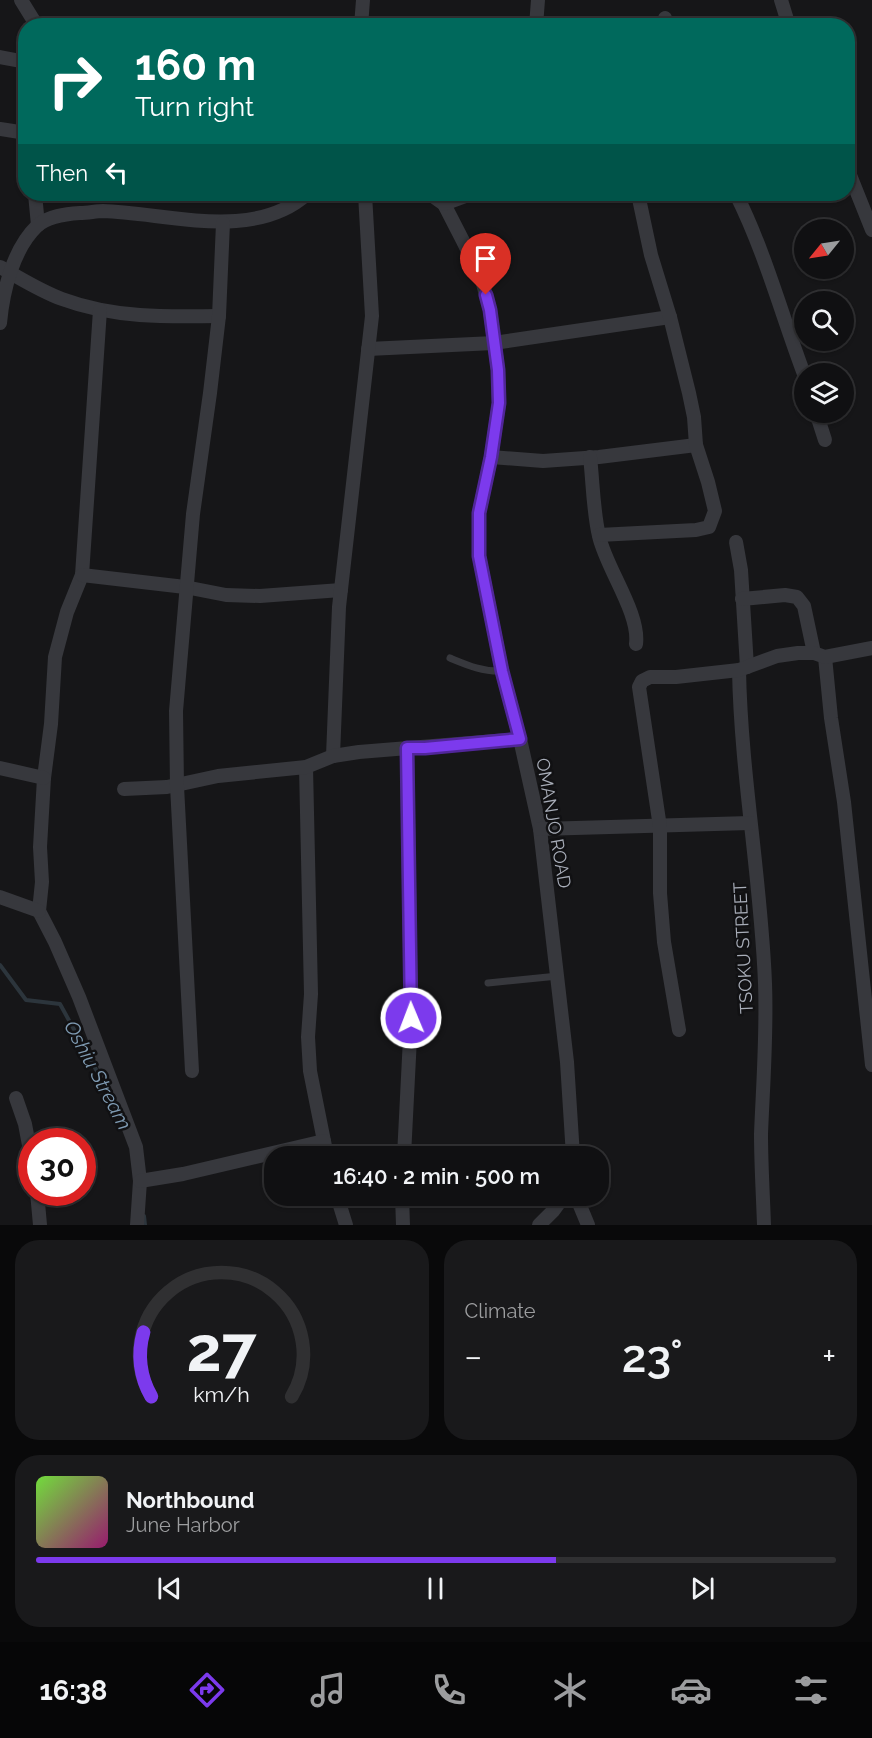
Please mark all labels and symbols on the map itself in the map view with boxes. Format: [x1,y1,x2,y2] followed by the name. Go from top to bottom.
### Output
[794,219,854,279] north arrow
[460,233,511,295] pin
[532,756,576,890] street label: OMANJO ROAD
[729,882,757,1014] street label: TSOKU STREET
[379,986,443,1050] position arrow
[59,1016,137,1134] water label: Oshiu Stream
[18,1128,96,1206] speed limit sign: 30

